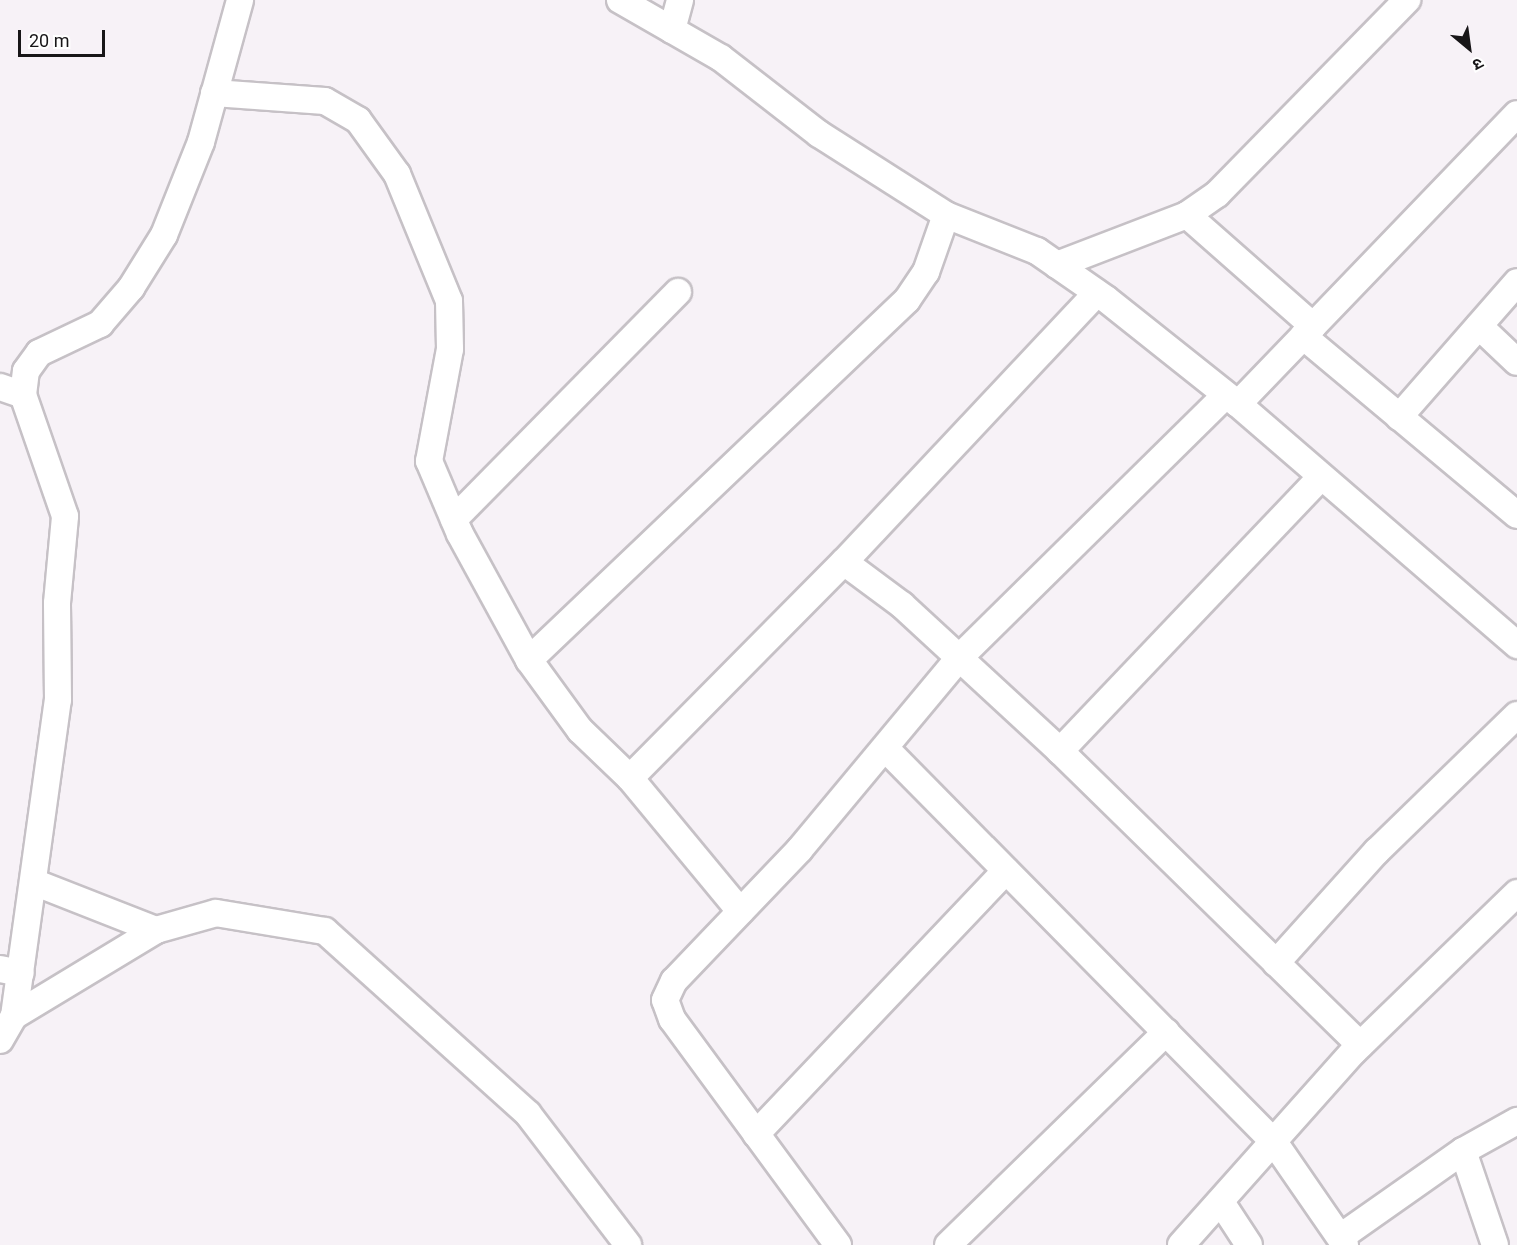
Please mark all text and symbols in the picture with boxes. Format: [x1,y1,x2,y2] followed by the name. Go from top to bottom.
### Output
[21,18,108,56] scale bar
[1439,18,1499,78] north arrow
[29,30,69,51] text: 20 m
[1469,54,1487,75] text: उ

